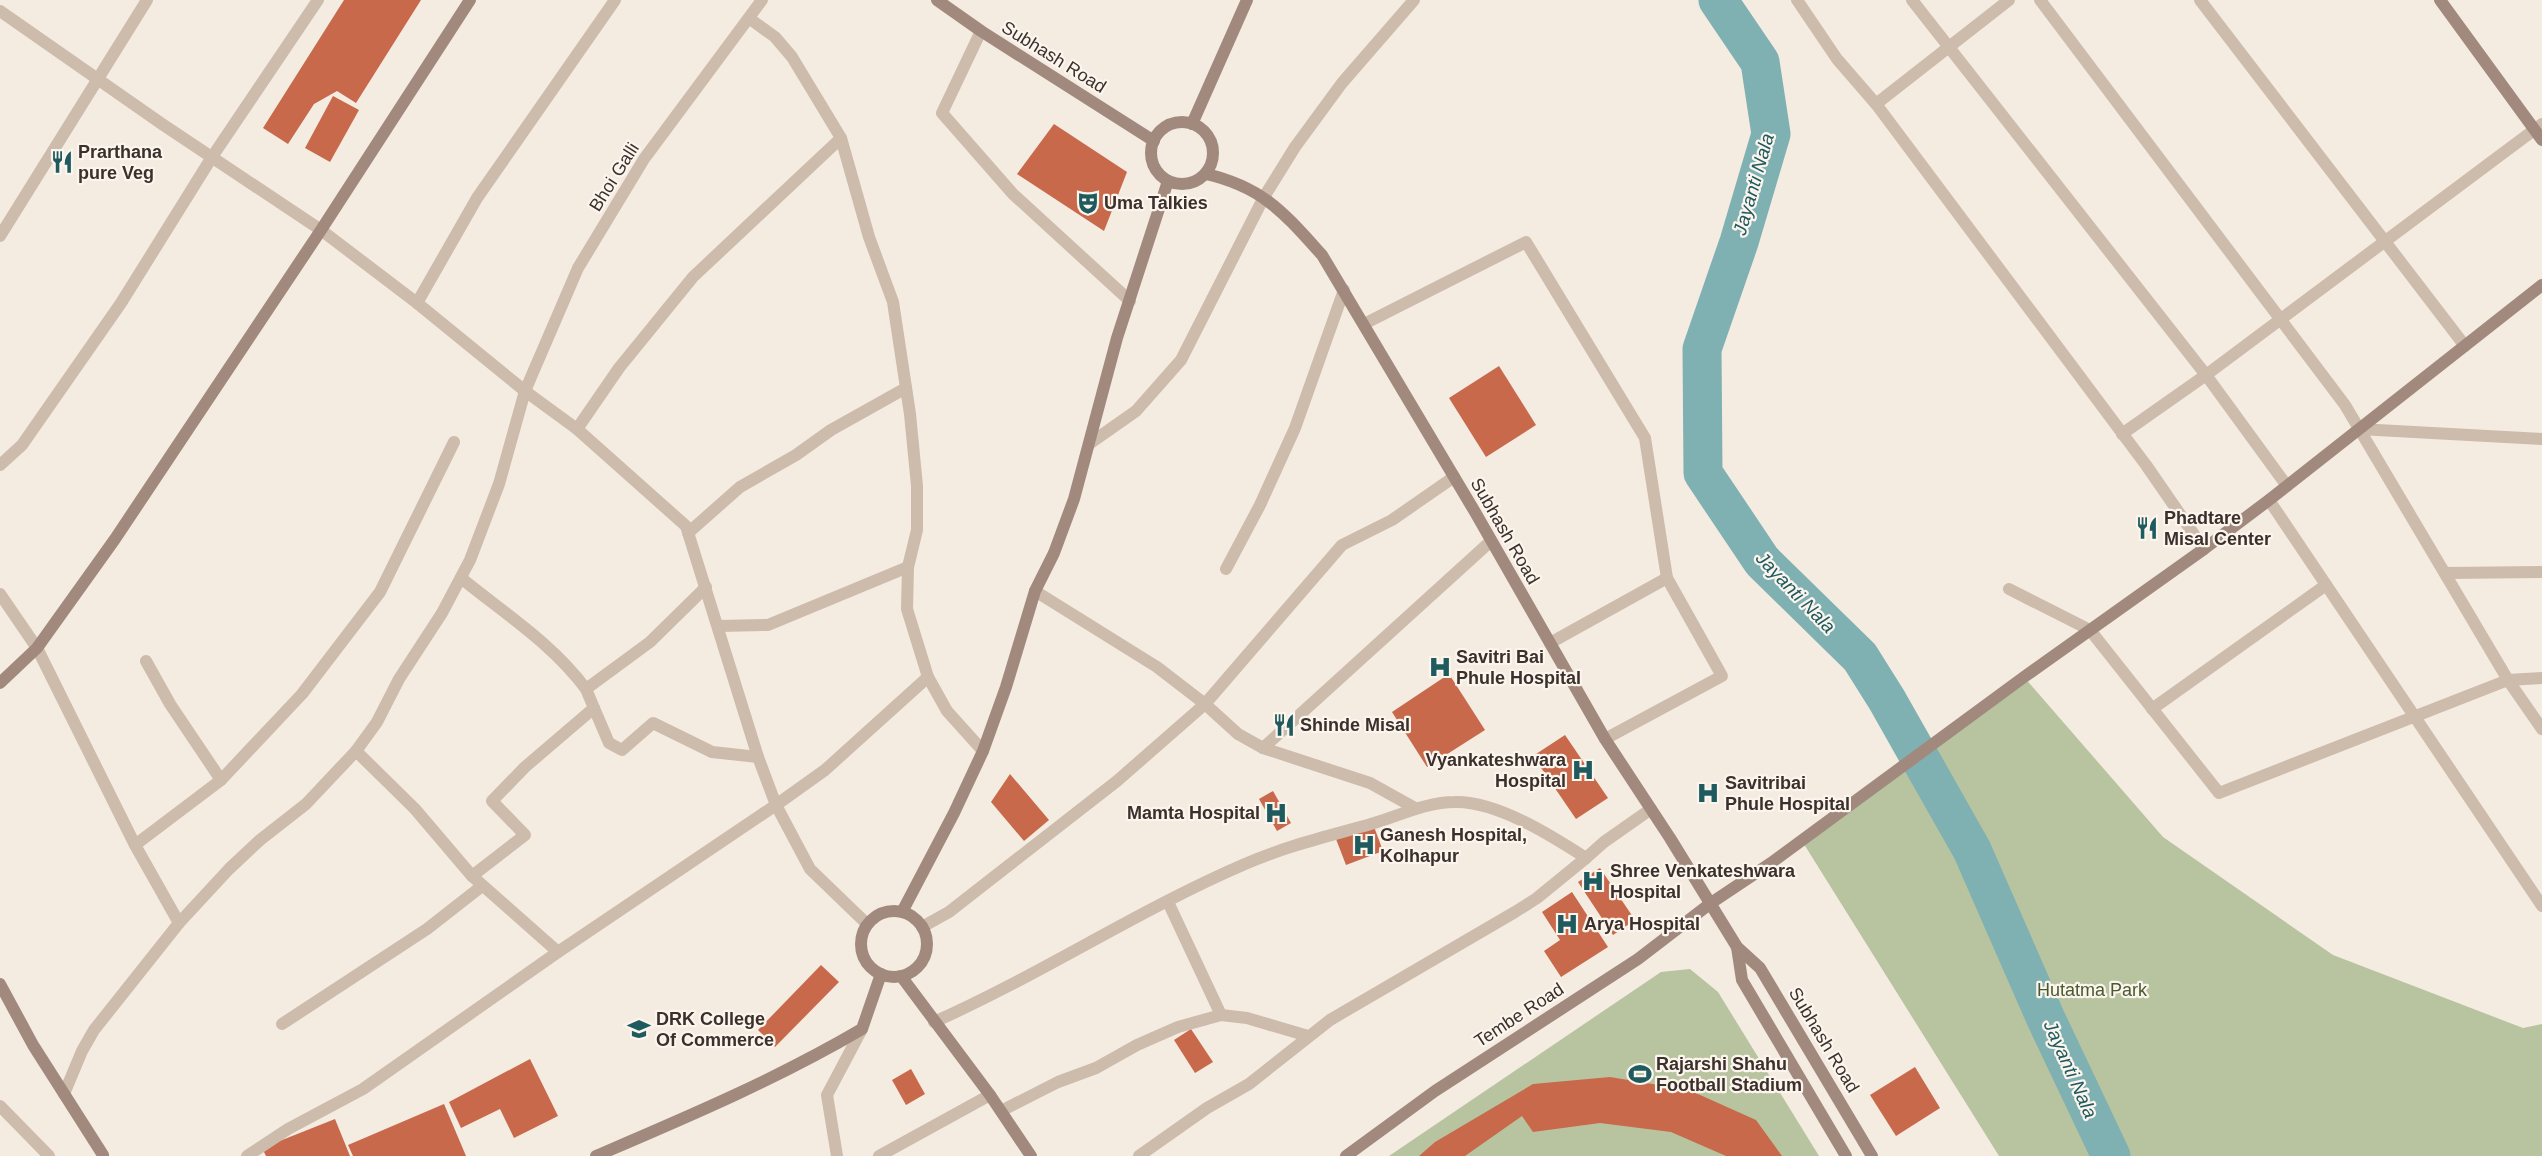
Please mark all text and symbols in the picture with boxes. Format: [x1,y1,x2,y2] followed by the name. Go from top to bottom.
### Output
[998,17,1110,97] street label: Subhash Road
[1729,131,1778,238] water label: Jayanti Nala
[585,139,643,215] street label: Bhoi Galli
[78,142,163,183] place label: Prarthana pure Veg
[49,149,75,175] restaurant icon: Prarthana pure Veg
[1075,190,1101,216] theatre icon: Uma Talkies
[1104,193,1208,213] place label: Uma Talkies
[1467,474,1543,588] street label: Subhash Road
[2164,508,2271,549] place label: Phadtare Misal Center
[2134,515,2160,541] restaurant icon: Phadtare Misal Center
[1751,547,1840,637] water label: Jayanti Nala
[1456,647,1581,688] place label: Savitri Bai Phule Hospital
[1427,654,1453,680] hospital icon: Savitri Bai Phule Hospital
[1271,712,1297,738] restaurant icon: Shinde Misal
[1300,715,1410,735] place label: Shinde Misal
[1426,750,1567,791] place label: Vyankateshwara Hospital
[1570,757,1596,783] hospital icon: Vyankateshwara Hospital
[1725,773,1850,814] place label: Savitribai Phule Hospital
[1695,780,1721,806] hospital icon: Savitribai Phule Hospital
[1263,800,1289,826] hospital icon: Mamta Hospital
[1127,803,1260,823] place label: Mamta Hospital
[1380,825,1527,866] place label: Ganesh Hospital, Kolhapur
[1351,832,1377,858] hospital icon: Ganesh Hospital, Kolhapur
[1610,861,1796,902] place label: Shree Venkateshwara Hospital
[1580,868,1606,894] hospital icon: Shree Venkateshwara Hospital
[1554,911,1580,937] hospital icon: Arya Hospital
[1584,914,1700,934] place label: Arya Hospital
[1471,979,1567,1051] street label: Tembe Road
[2037,980,2148,1000] park label: Hutatma Park
[1785,984,1863,1096] street label: Subhash Road
[656,1009,774,1050] place label: DRK College Of Commerce
[626,1016,652,1042] school or university icon: DRK College Of Commerce
[2039,1016,2101,1121] water label: Jayanti Nala
[1656,1054,1802,1095] place label: Rajarshi Shahu Football Stadium
[1627,1061,1653,1087] sports icon: Rajarshi Shahu Football Stadium

